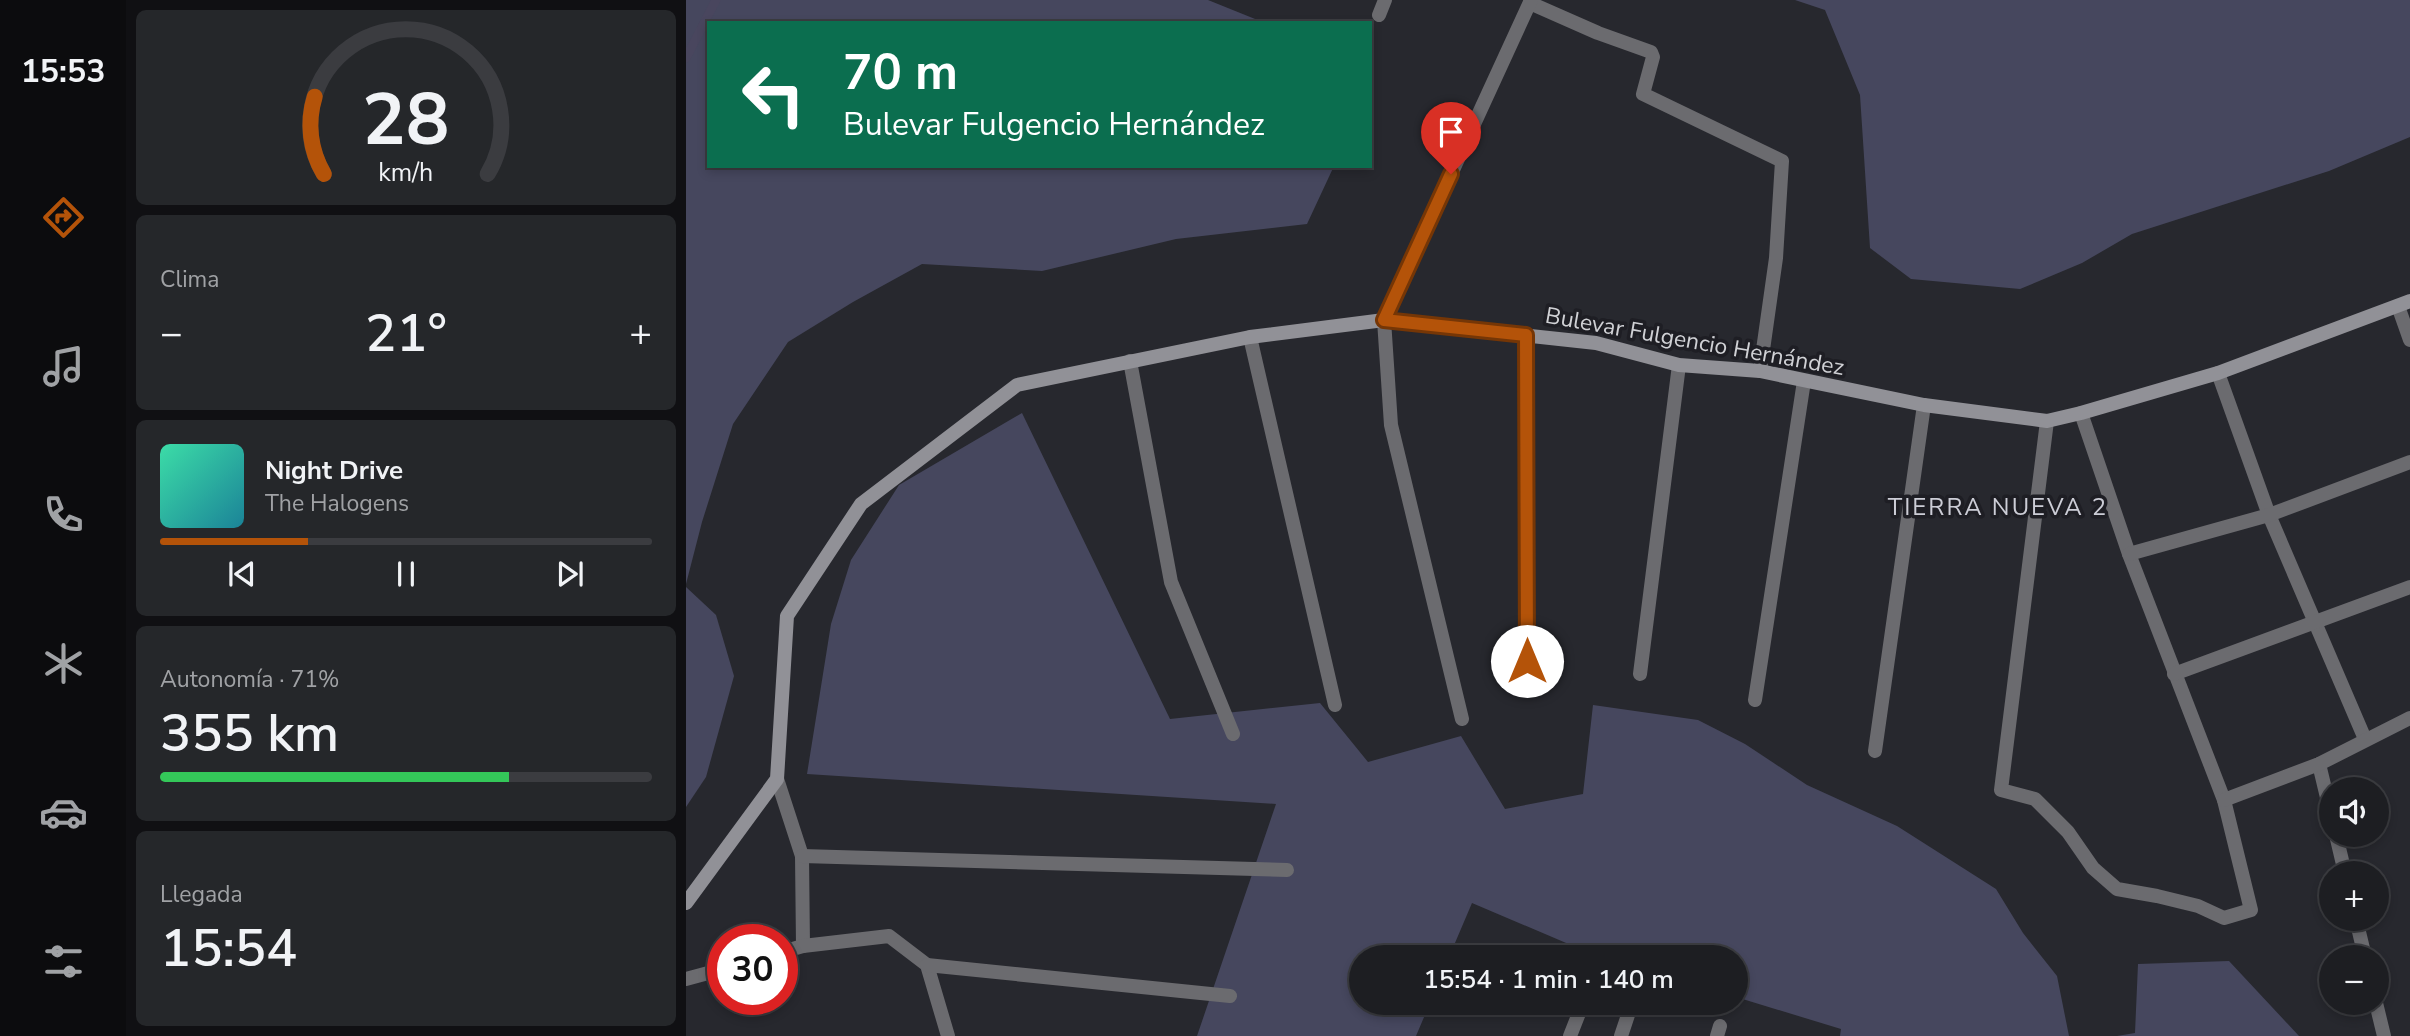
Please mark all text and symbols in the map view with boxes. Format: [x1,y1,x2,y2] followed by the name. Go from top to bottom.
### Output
[843,39,958,106] text: 70 m
[728,49,819,140] icon: left
[21,50,105,93] text: 15:53
[362,70,450,170] text: 28
[1421,102,1481,174] pin
[843,103,1265,146] text: Bulevar Fulgencio Hernández
[1432,113,1470,151] icon: arrive
[378,155,434,189] text: km/h
[39,193,88,242] icon: directions
[160,264,220,295] text: Clima
[365,298,447,369] text: 21°
[1543,300,1847,383] street label: Bulevar Fulgencio Hernández
[160,308,183,359] text: −
[629,308,652,359] text: +
[39,342,88,391] icon: music
[265,453,403,488] text: Night Drive
[265,488,409,519] text: The Halogens
[39,490,88,539] icon: phone
[1888,491,2108,523] district label: TIERRA NUEVA 2
[223,555,261,593] icon: previous
[387,555,425,593] icon: pause
[551,555,589,593] icon: next
[1490,624,1564,698] position arrow
[39,639,88,688] icon: climate
[160,664,340,695] text: Autonomía · 71%
[160,698,339,769] text: 355 km
[2319,777,2389,1015] map controls
[2319,777,2389,847] button: sound
[39,788,88,837] icon: car
[2319,861,2389,931] button: +
[160,879,243,910] text: Llegada
[160,913,297,984] text: 15:54
[707,924,798,1015] speed limit sign: 30
[39,937,88,986] icon: filters
[2319,945,2389,1015] button: −
[1423,962,1674,997] text: 15:54 · 1 min · 140 m

